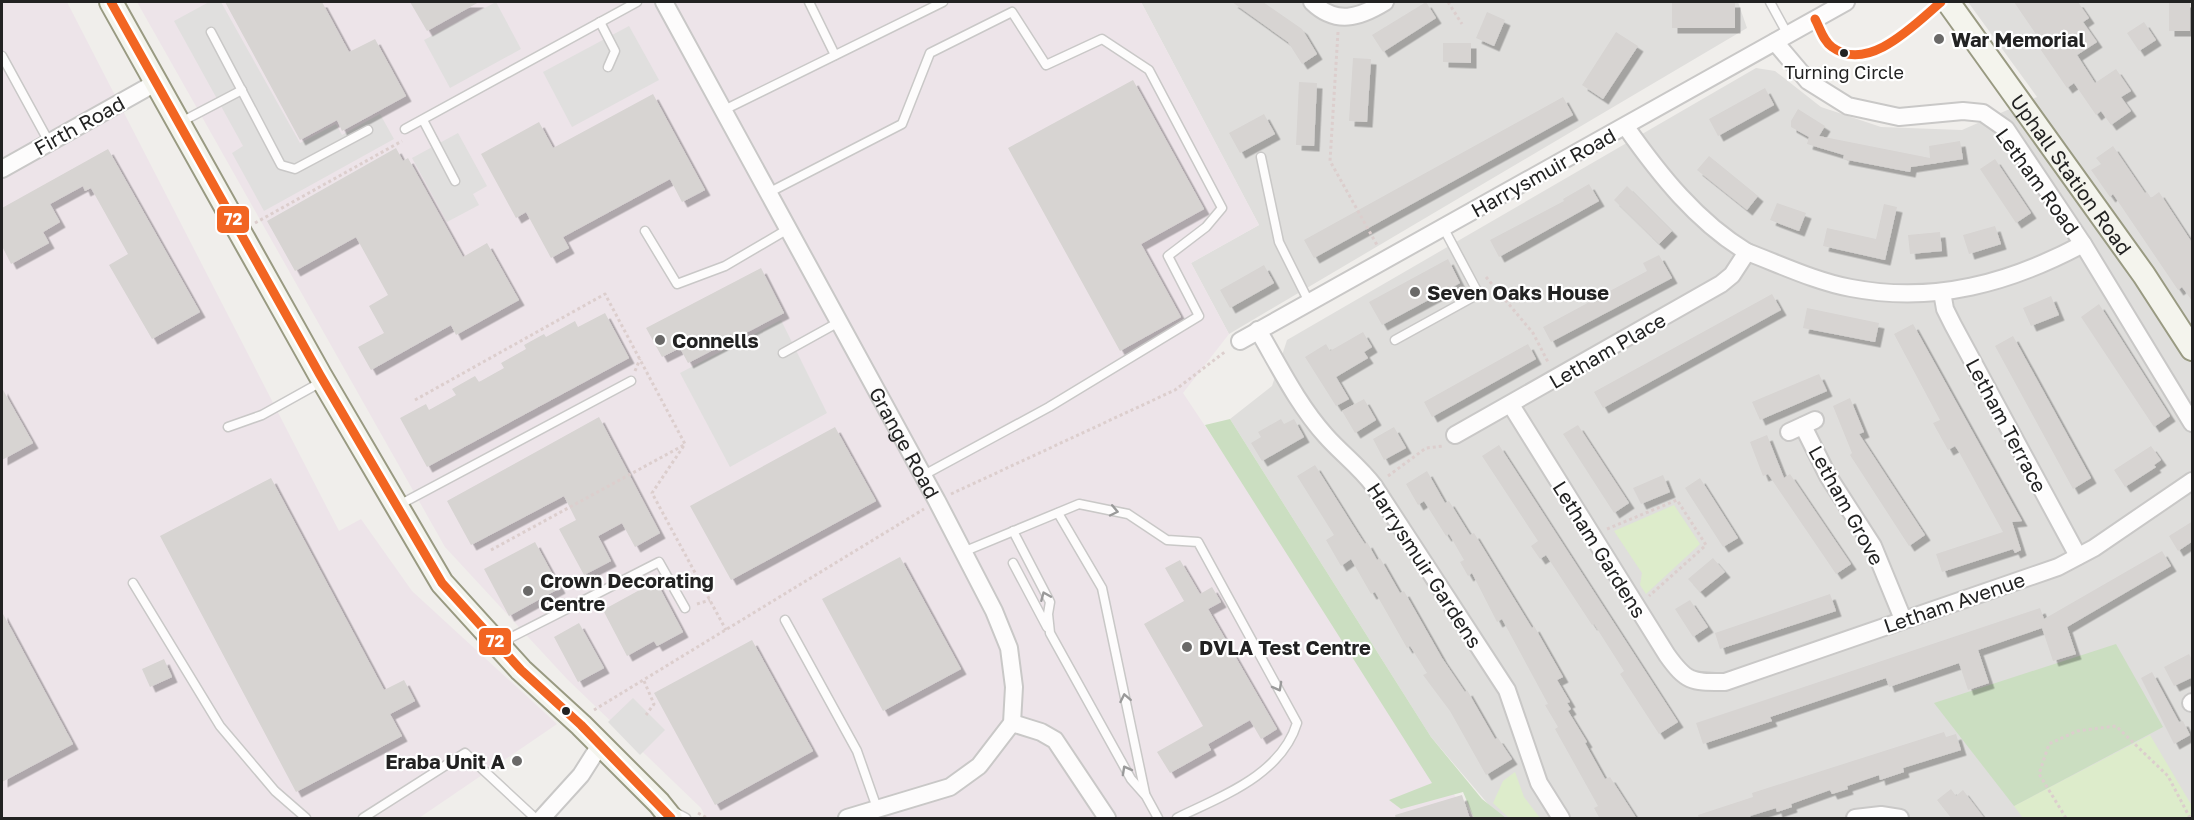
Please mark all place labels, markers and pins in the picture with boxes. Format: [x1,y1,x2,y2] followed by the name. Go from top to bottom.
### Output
[1951,27,2085,51] place label: War Memorial
[1932,32,1946,46] marker: War Memorial
[1838,47,1850,59] marker: Turning Circle
[1784,61,1904,83] place label: Turning Circle
[1427,280,1609,304] place label: Seven Oaks House
[1408,285,1422,299] marker: Seven Oaks House
[672,328,759,352] place label: Connells
[653,333,667,347] marker: Connells
[540,568,714,615] place label: Crown Decorating Centre
[521,584,535,598] marker: Crown Decorating Centre
[1199,635,1371,659] place label: DVLA Test Centre
[1180,640,1194,654] marker: DVLA Test Centre
[560,705,572,717] unlabelled marker
[385,749,505,773] place label: Eraba Unit A
[510,754,524,768] marker: Eraba Unit A

